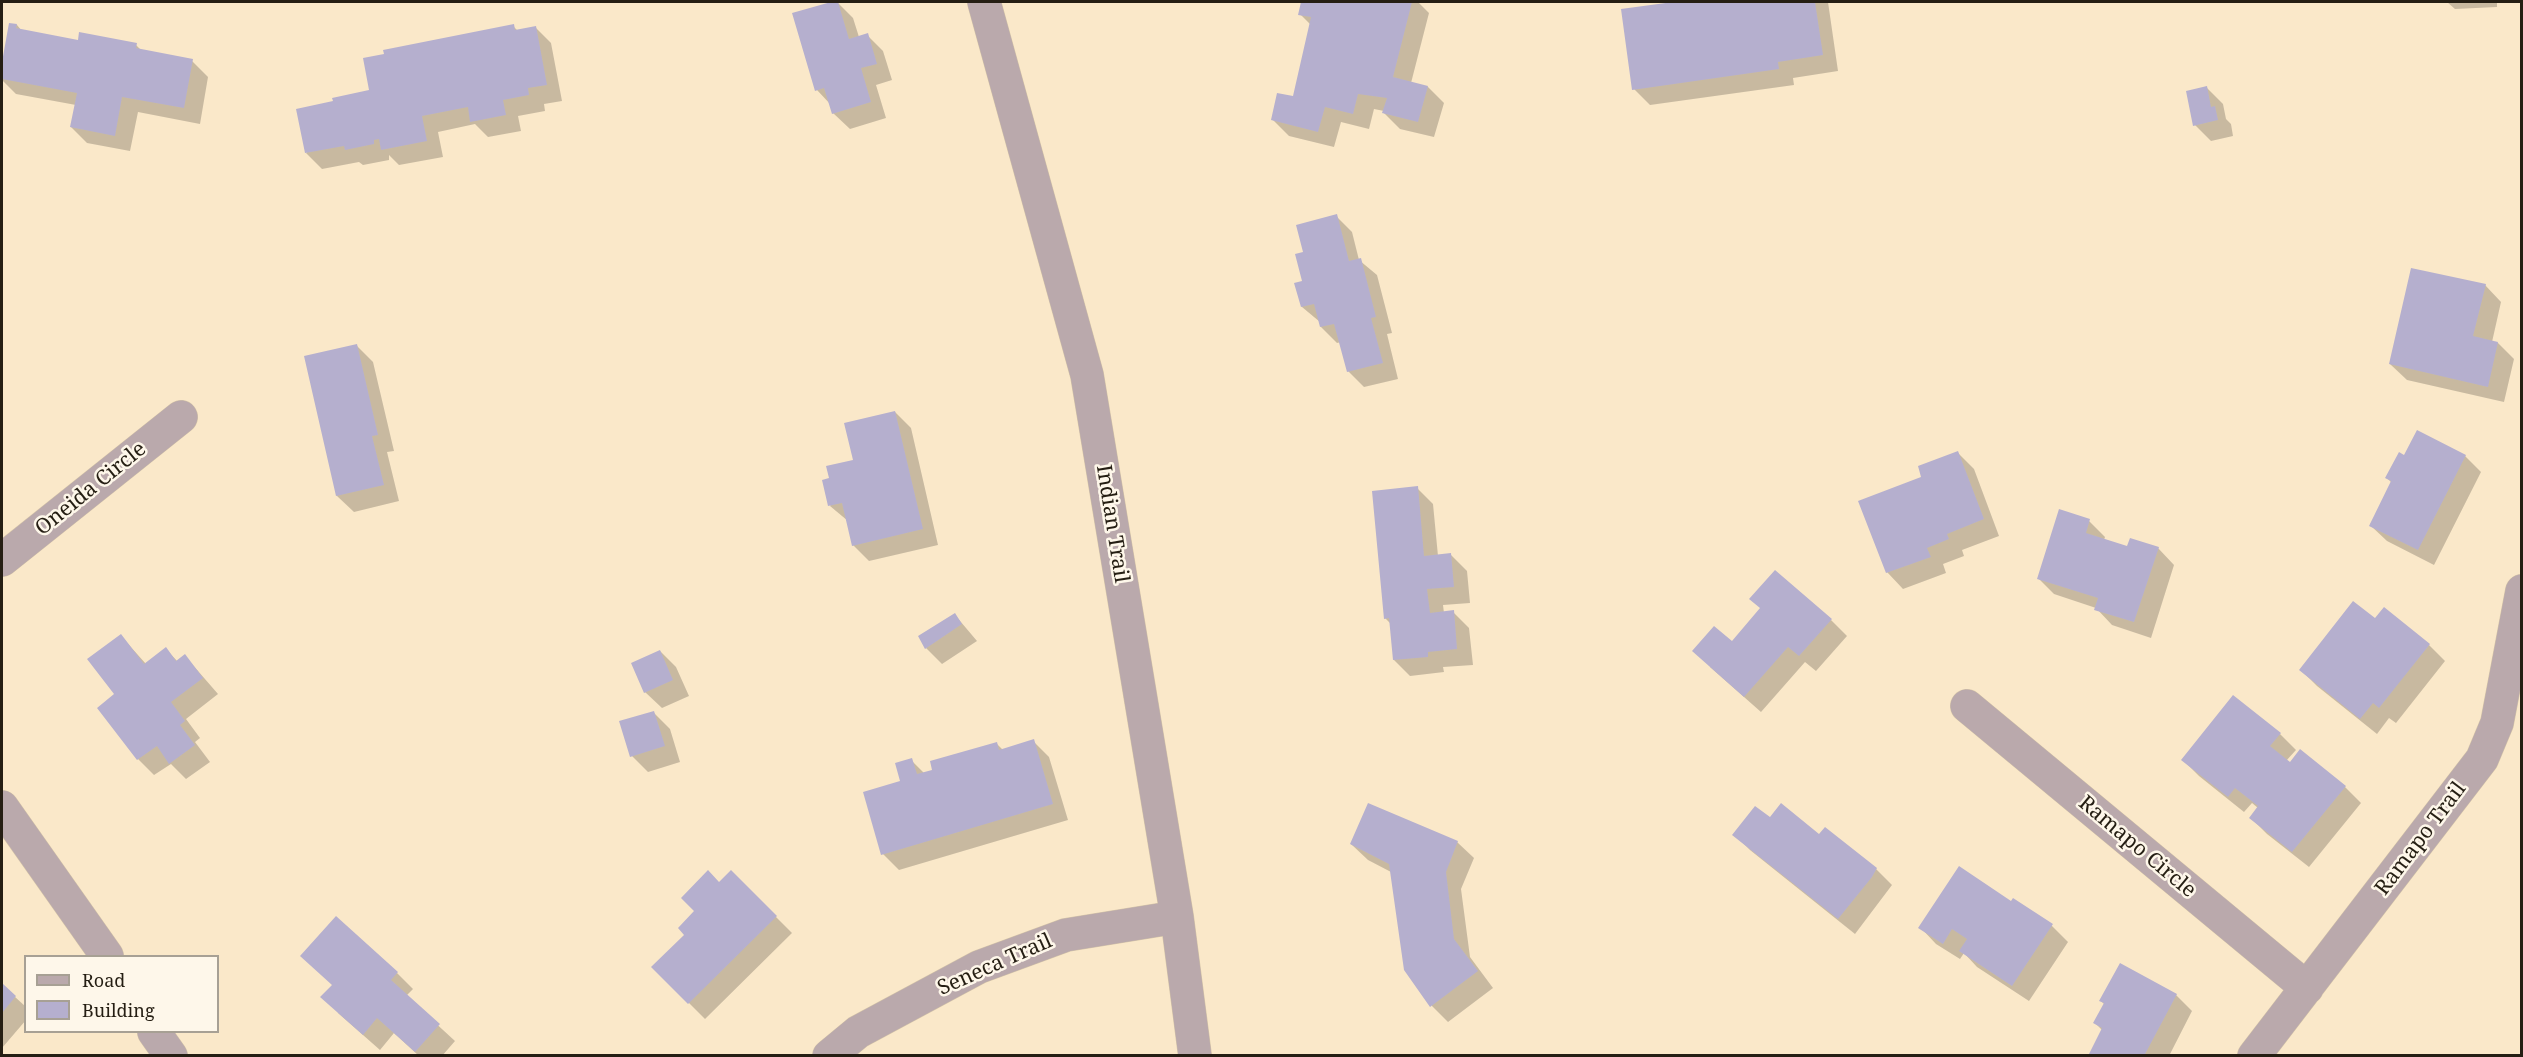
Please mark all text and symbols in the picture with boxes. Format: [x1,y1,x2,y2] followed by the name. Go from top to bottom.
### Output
[31,437,151,541] street label: Oneida Circle
[1090,463,1134,585] street label: Indian Trail
[2370,777,2472,901] street label: Ramapo Trail
[2073,791,2201,903] street label: Ramapo Circle
[934,929,1056,1001] street label: Seneca Trail
[24,955,219,1033] legend
[82,968,125,992] text: Road
[82,998,155,1022] text: Building

